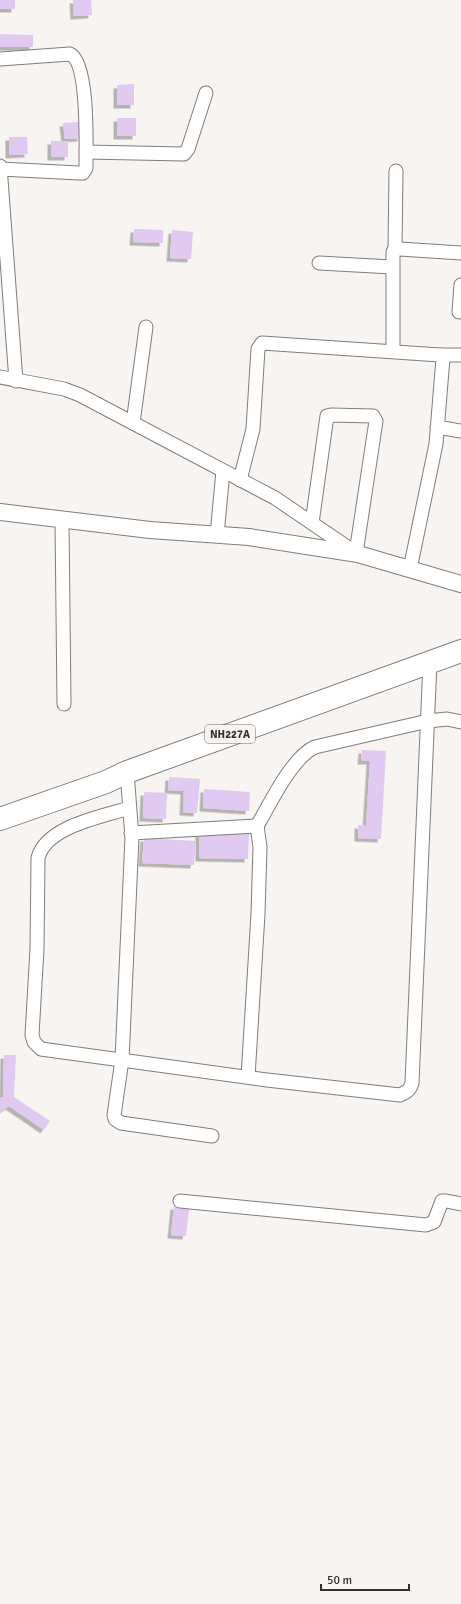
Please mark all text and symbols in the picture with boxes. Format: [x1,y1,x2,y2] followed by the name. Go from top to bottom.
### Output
[205,725,255,743] road number: NH227A
[321,1566,409,1592] scale bar
[327,1573,352,1588] text: 50 m

